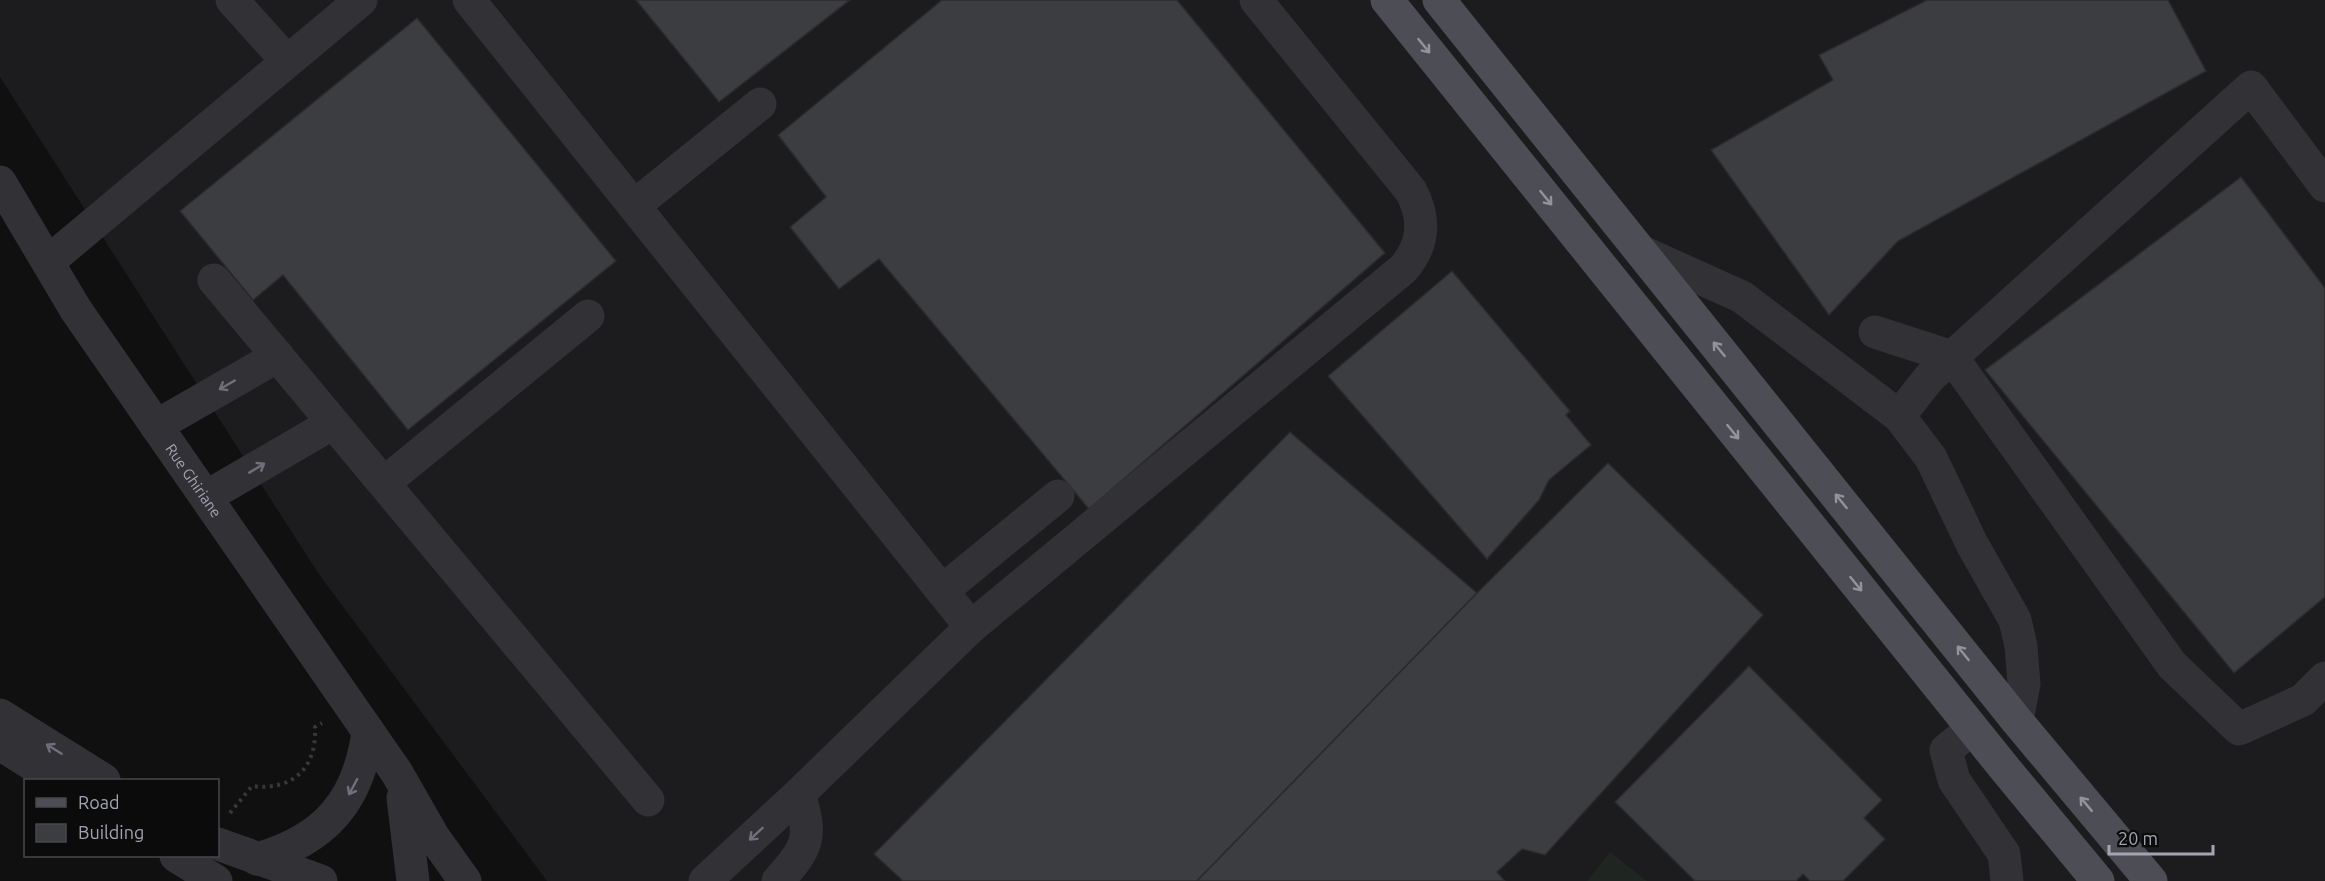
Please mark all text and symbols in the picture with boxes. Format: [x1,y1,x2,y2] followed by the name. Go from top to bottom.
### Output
[1417,37,1430,53] one-way arrow
[1539,190,1552,206] one-way arrow
[1712,341,1725,357] one-way arrow
[219,380,236,392] one-way arrow
[1727,424,1740,440] one-way arrow
[163,440,225,520] street label: Rue Ghiriane
[248,461,265,473] one-way arrow
[1834,493,1847,509] one-way arrow
[1849,576,1862,592] one-way arrow
[1956,645,1969,661] one-way arrow
[46,743,63,756] one-way arrow
[347,778,359,795] one-way arrow
[24,779,219,857] legend
[78,792,120,812] text: Road
[2079,797,2093,812] one-way arrow
[2109,818,2212,856] scale bar
[78,822,144,842] text: Building
[749,827,764,841] one-way arrow
[2118,828,2158,848] text: 20 m

